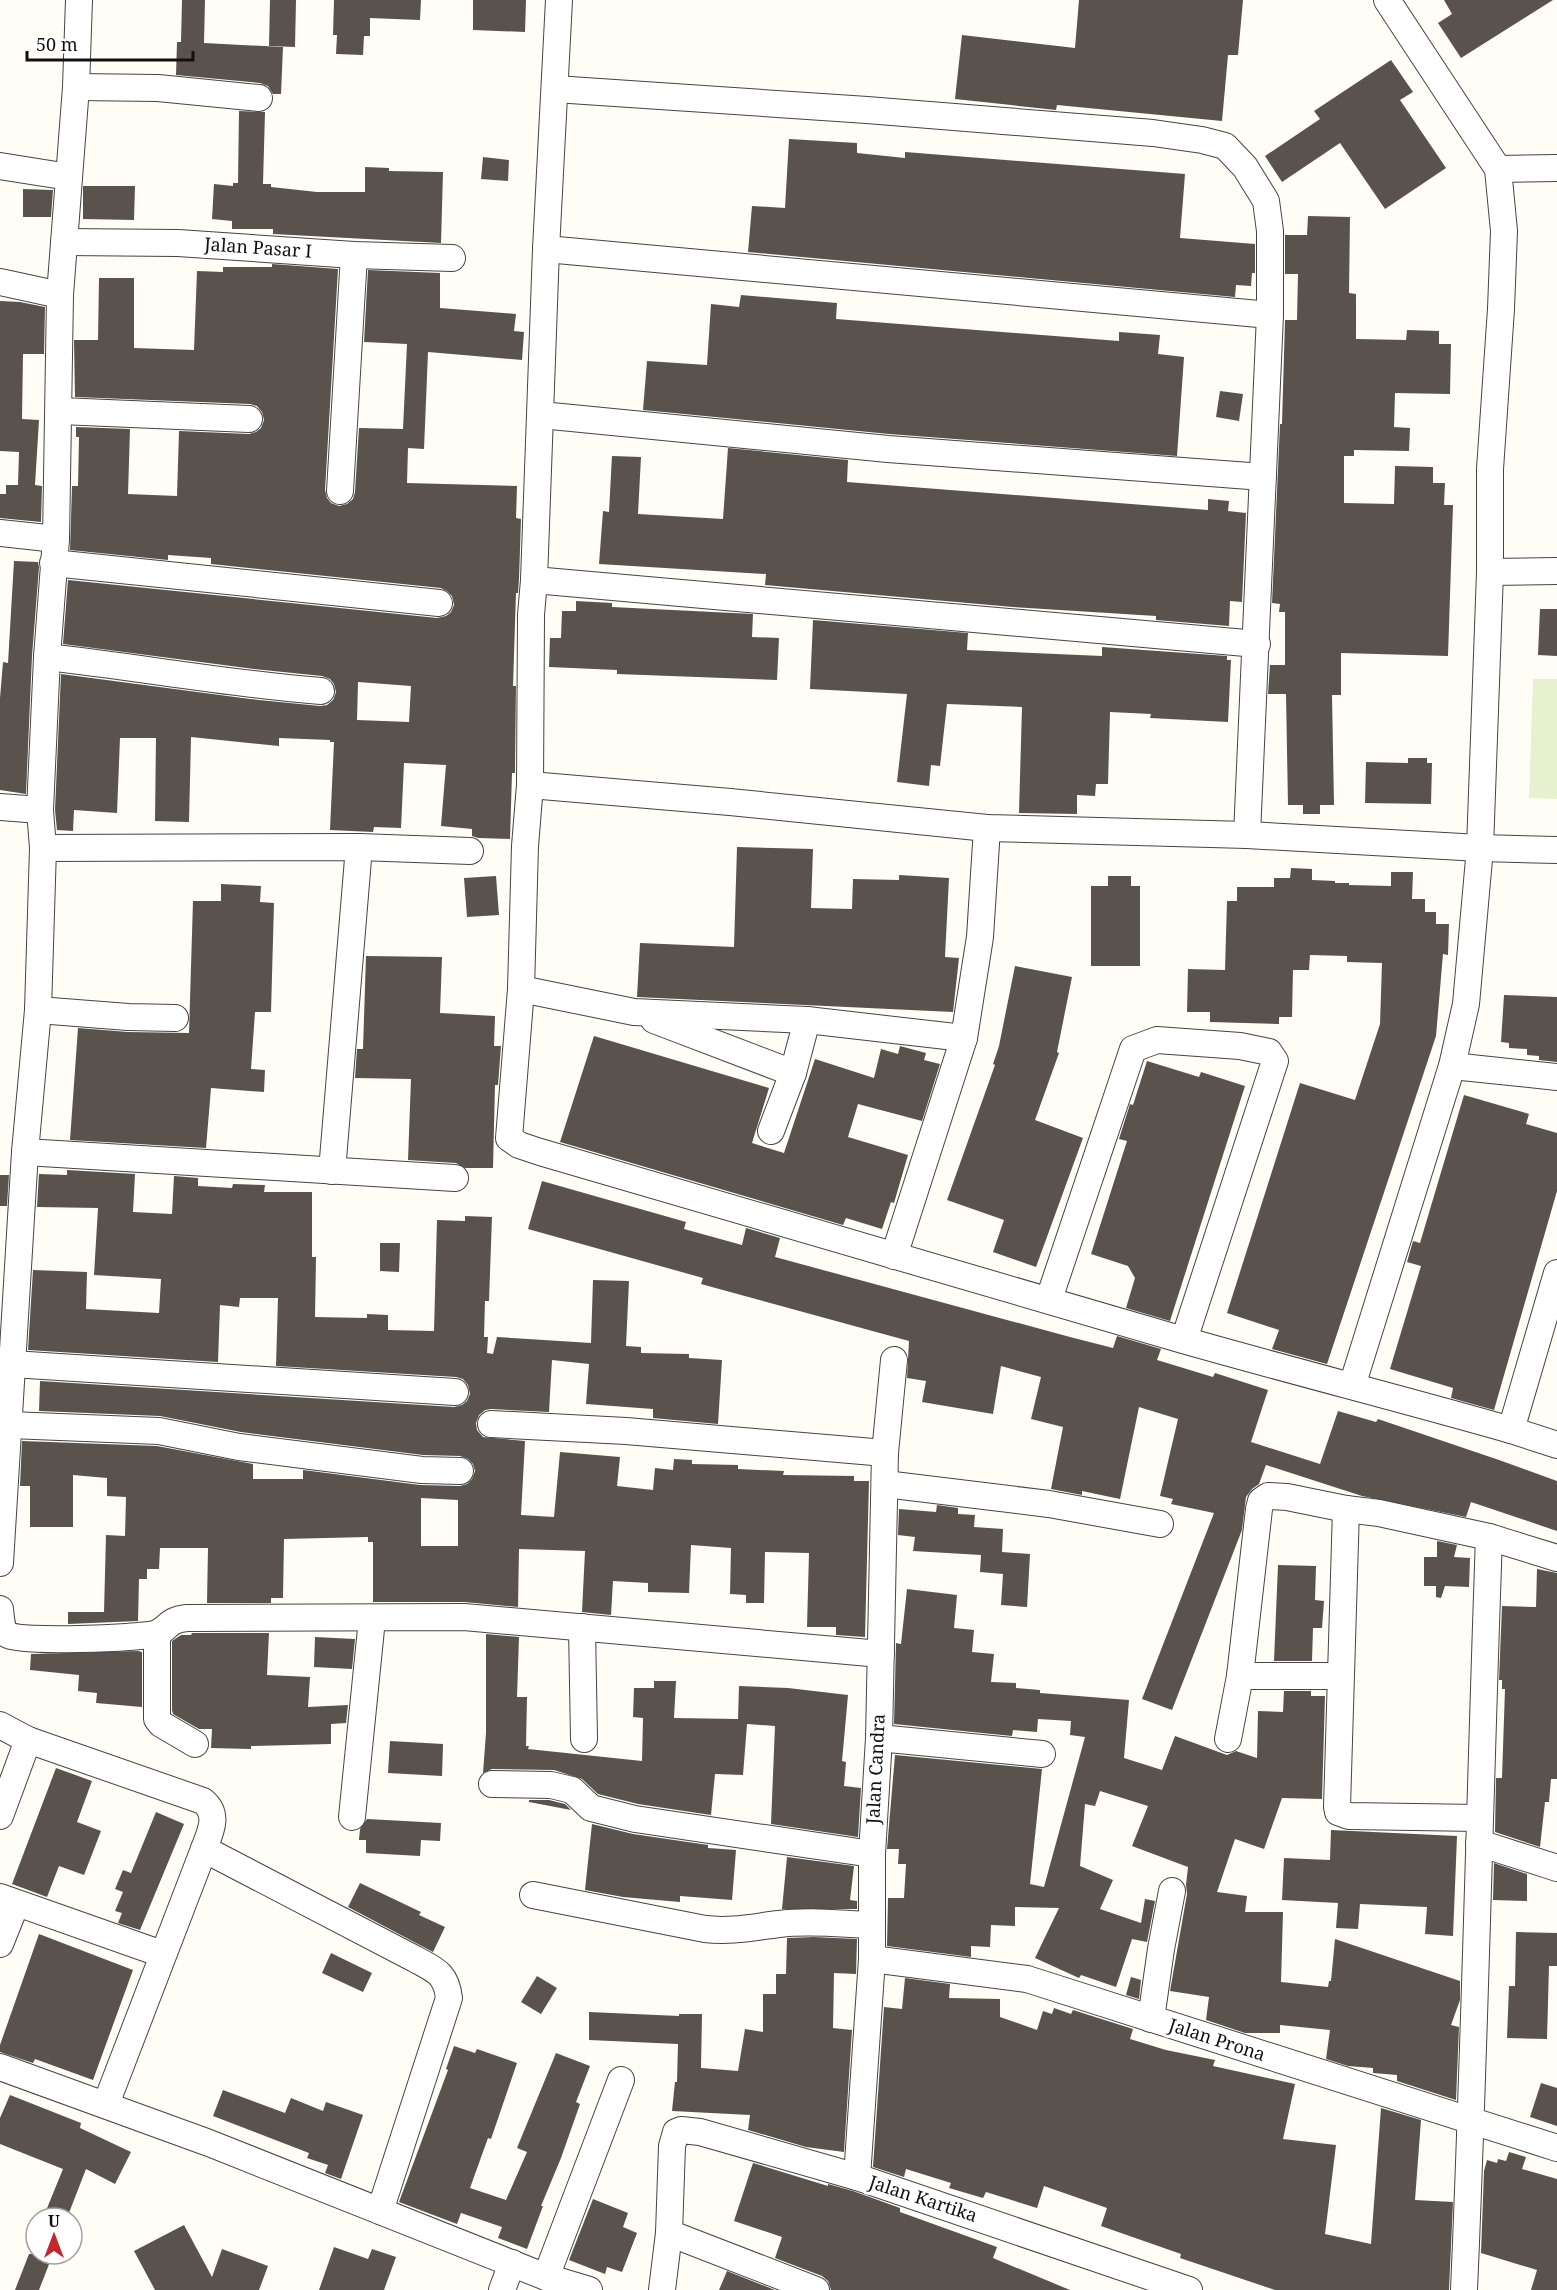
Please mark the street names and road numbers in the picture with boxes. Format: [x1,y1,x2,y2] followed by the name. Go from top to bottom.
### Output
[203,231,313,263] street label: Jalan Pasar I
[860,1713,890,1826] street label: Jalan Candra
[1165,2012,1269,2066] street label: Jalan Prona
[865,2169,981,2227] street label: Jalan Kartika

